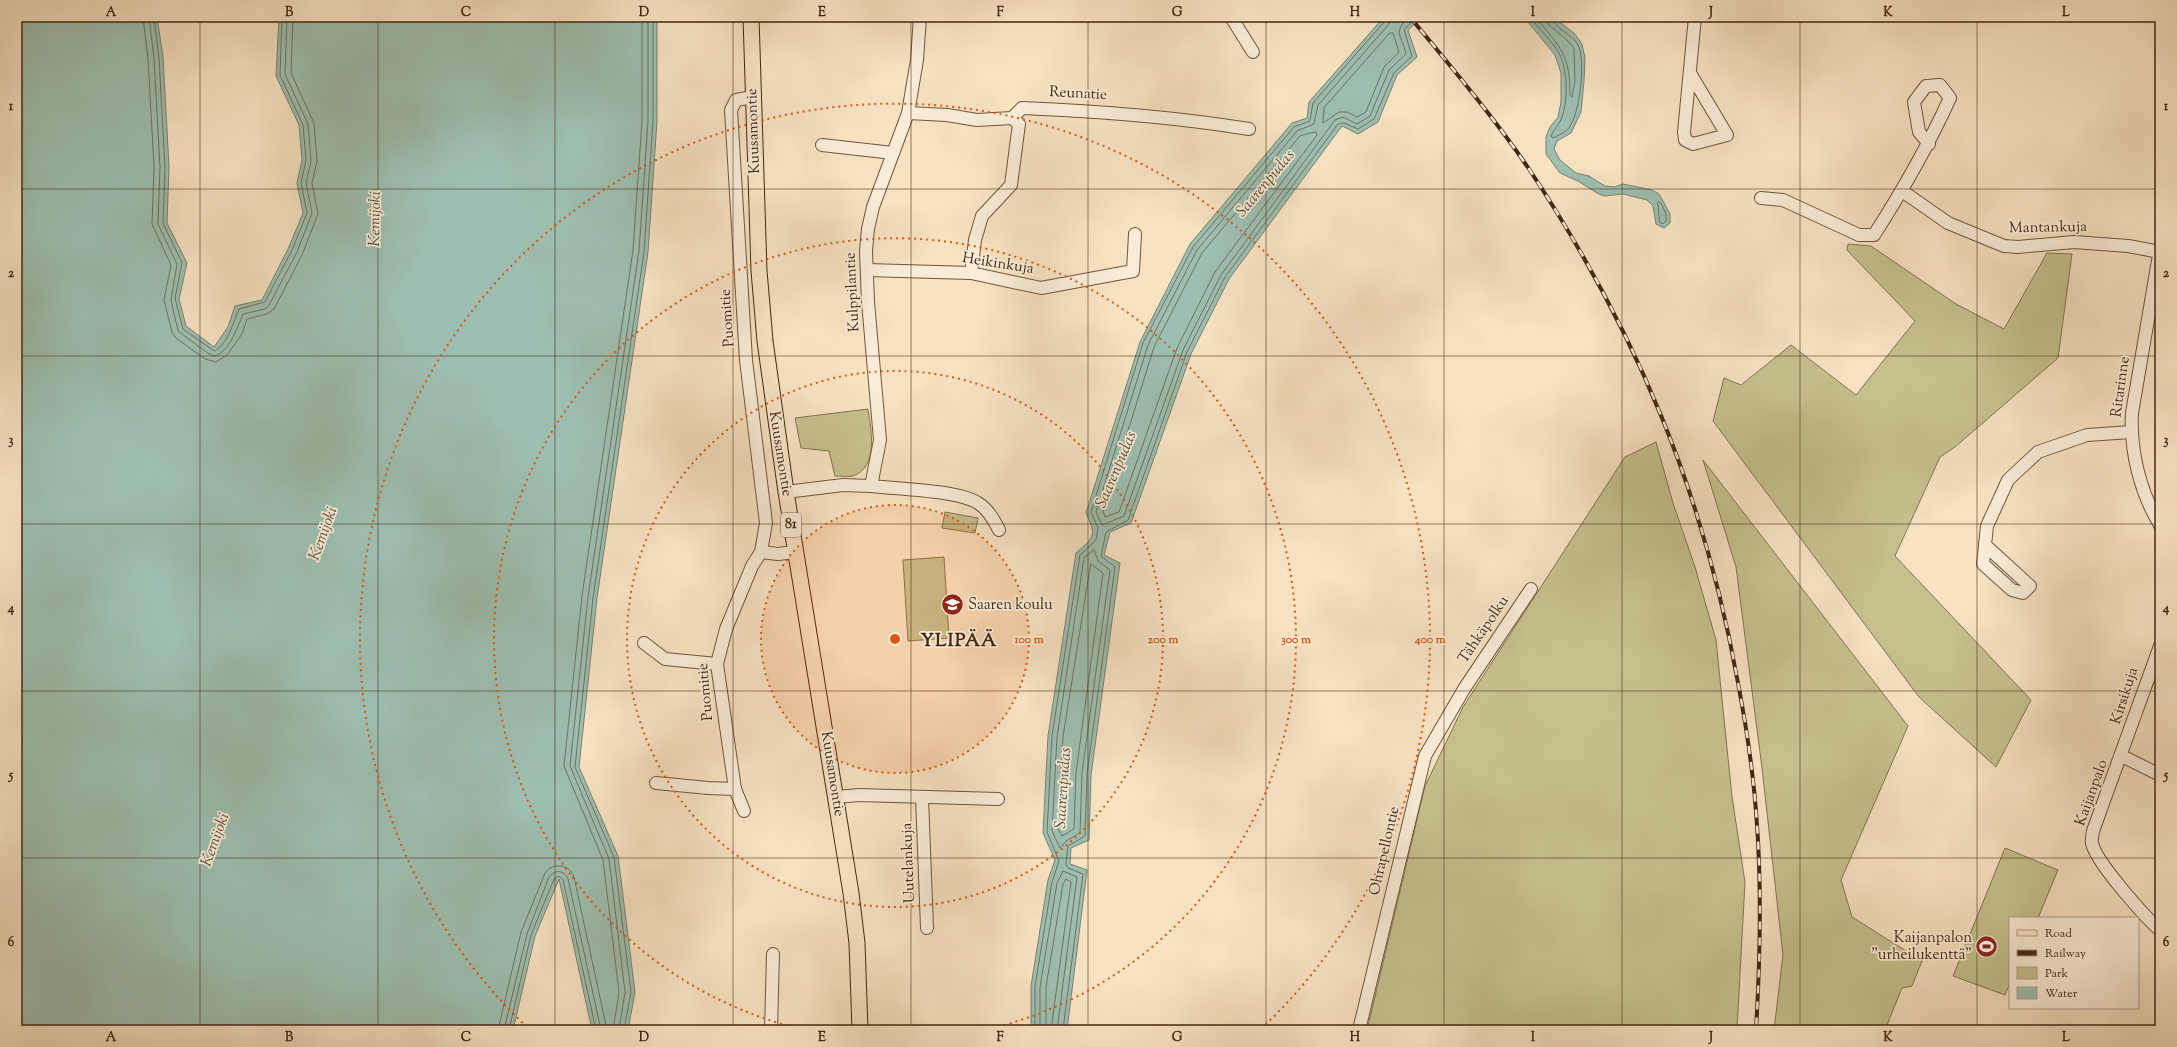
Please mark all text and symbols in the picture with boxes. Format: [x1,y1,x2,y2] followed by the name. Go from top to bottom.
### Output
[106,4,117,22] text: A
[285,4,294,22] text: B
[461,4,471,22] text: C
[639,4,649,22] text: D
[818,4,826,22] text: E
[996,4,1004,22] text: F
[1172,4,1183,22] text: G
[1350,4,1361,22] text: H
[1531,4,1536,22] text: I
[1708,4,1713,22] text: J
[1883,4,1893,22] text: K
[2062,4,2070,22] text: L
[1049,82,1107,106] street label: Reunatie
[742,88,766,174] street label: Kuusamontie
[9,98,14,116] text: 1
[2164,98,2169,116] text: 1
[1231,145,1301,223] water label: Saarenpudas
[364,191,388,247] water label: Kemijoki
[2009,217,2087,239] street label: Mantankuja
[961,248,1035,280] street label: Heikinkuja
[840,252,866,332] street label: Kulppilantie
[8,265,15,283] text: 2
[2163,265,2170,283] text: 2
[716,288,740,348] street label: Puomitie
[2106,355,2136,419] street label: Ritarinne
[763,410,797,498] street label: Kuusamontie
[1090,428,1144,512] water label: Saarenpudas
[8,432,14,450] text: 3
[2163,432,2169,450] text: 3
[304,504,344,564] water label: Kemijoki
[781,513,801,537] road number: 81
[939,592,965,618] school or university icon: Saaren koulu
[1454,592,1515,668] street label: Tähkäpolku
[968,595,1053,616] place label: Saaren koulu
[7,600,15,618] text: 4
[2162,600,2170,618] text: 4
[920,628,998,655] district label: YLIPÄÄ
[1013,631,1044,649] text: 100 m
[1148,631,1178,649] text: 200 m
[1281,631,1311,649] text: 300 m
[1413,631,1446,649] text: 400 m
[888,632,902,646] centre of rings
[693,662,719,722] street label: Puomitie
[2106,665,2144,727] street label: Kirsikuja
[815,730,849,818] street label: Kuusamontie
[1050,747,1078,829] water label: Saarenpudas
[2070,757,2114,829] street label: Kaijanpalo
[8,767,14,785] text: 5
[2163,767,2169,785] text: 5
[1365,805,1405,897] street label: Ohrapellontie
[196,810,236,870] water label: Kemijoki
[897,822,921,904] street label: Uutelankuja
[2009,917,2139,1009] legend
[2045,925,2072,943] text: Road
[1871,928,1972,966] place label: Kaijanpalon "urheilukenttä"
[8,934,15,952] text: 6
[1974,934,2000,960] sports icon: Kaijanpalon "urheilukenttä"
[2163,934,2170,952] text: 6
[2045,945,2086,963] text: Railway
[2045,965,2068,983] text: Park
[2045,985,2078,1003] text: Water
[106,1029,117,1047] text: A
[285,1029,294,1047] text: B
[461,1029,471,1047] text: C
[639,1029,649,1047] text: D
[818,1029,826,1047] text: E
[996,1029,1004,1047] text: F
[1172,1029,1183,1047] text: G
[1350,1029,1361,1047] text: H
[1531,1029,1536,1047] text: I
[1708,1029,1713,1047] text: J
[1883,1029,1893,1047] text: K
[2062,1029,2070,1047] text: L

